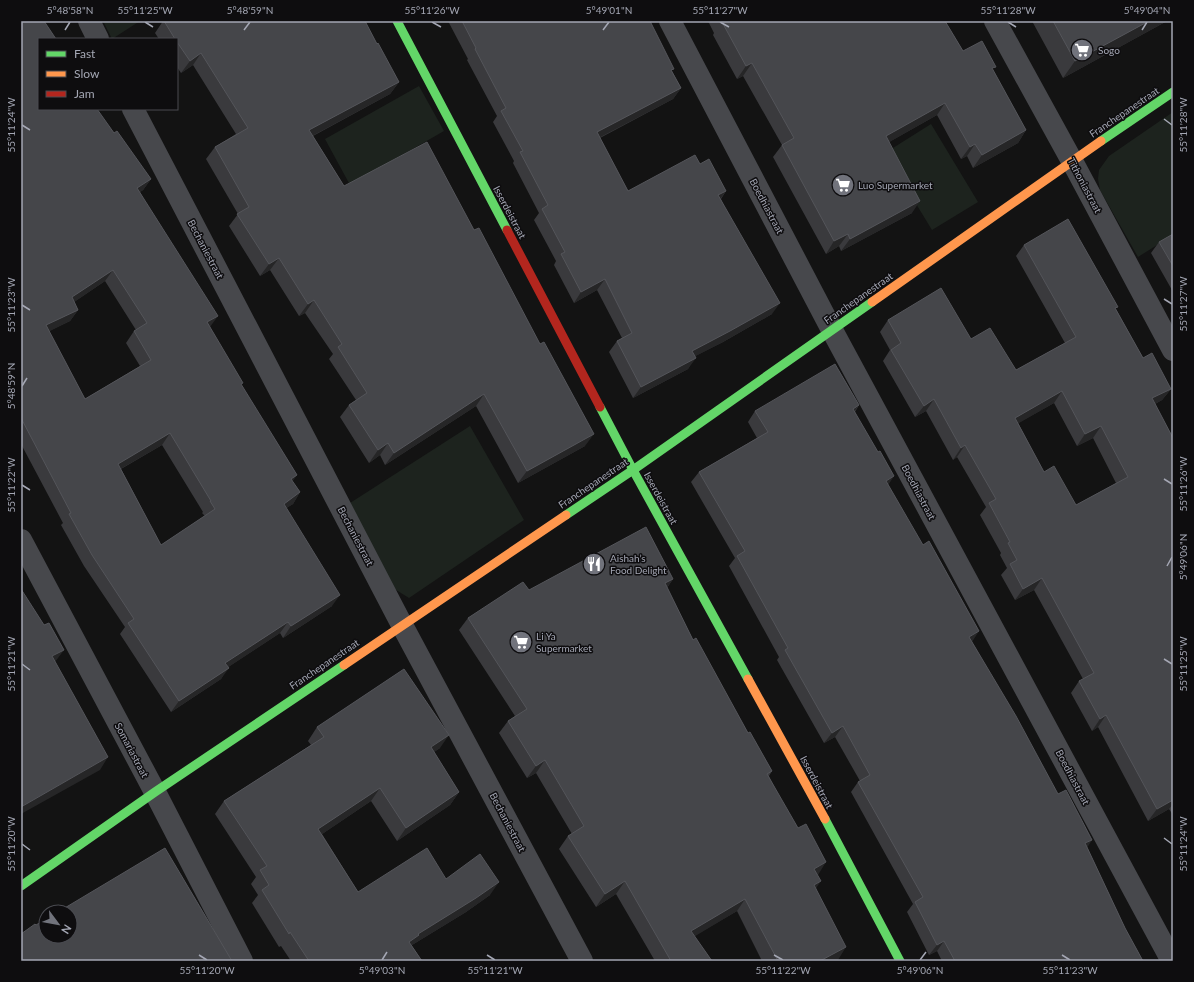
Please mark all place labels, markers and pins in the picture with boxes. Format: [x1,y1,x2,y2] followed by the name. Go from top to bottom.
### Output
[1069,37,1095,63] supermarket icon: Sogo
[1098,44,1120,56] place label: Sogo
[830,172,856,198] supermarket icon: Luo Supermarket
[858,179,933,191] place label: Luo Supermarket
[581,551,607,577] restaurant icon: Aishah’s Food Delight
[610,552,667,576] place label: Aishah’s Food Delight
[508,629,534,655] supermarket icon: Li Ya Supermarket
[536,630,592,654] place label: Li Ya Supermarket

